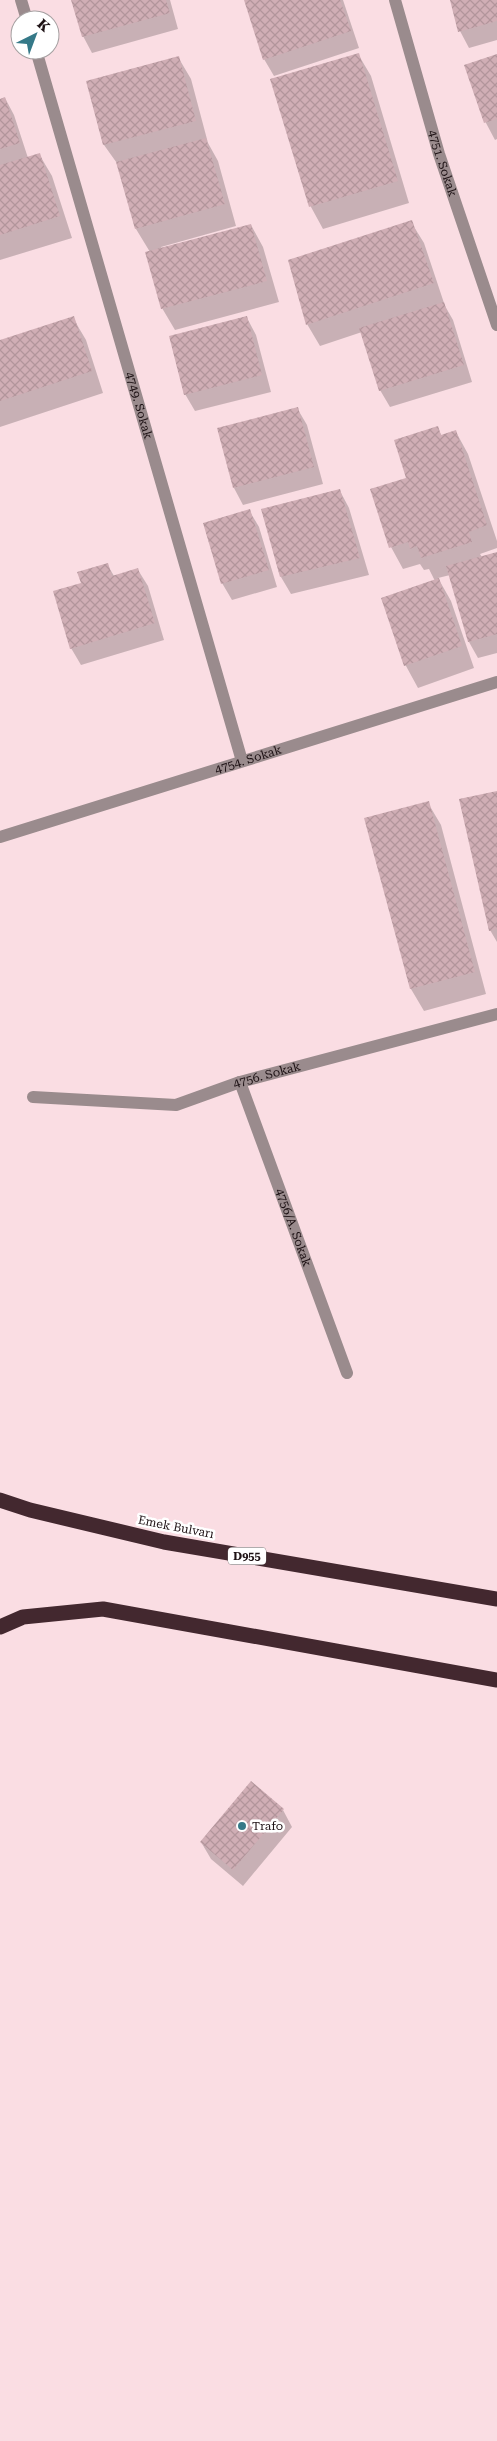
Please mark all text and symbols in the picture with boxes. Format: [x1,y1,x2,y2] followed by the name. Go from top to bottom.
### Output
[10,10,60,60] north arrow
[34,16,53,35] text: K
[425,128,460,199] street label: 4751. Sokak
[123,370,155,441] street label: 4749. Sokak
[213,742,284,777] street label: 4754. Sokak
[231,1059,303,1091] street label: 4756. Sokak
[273,1186,314,1269] street label: 4756/A. Sokak
[137,1513,215,1541] street label: Emek Bulvarı
[228,1548,266,1564] road number: D955
[252,1819,283,1833] place label: Trafo
[236,1820,248,1832] marker: Trafo

